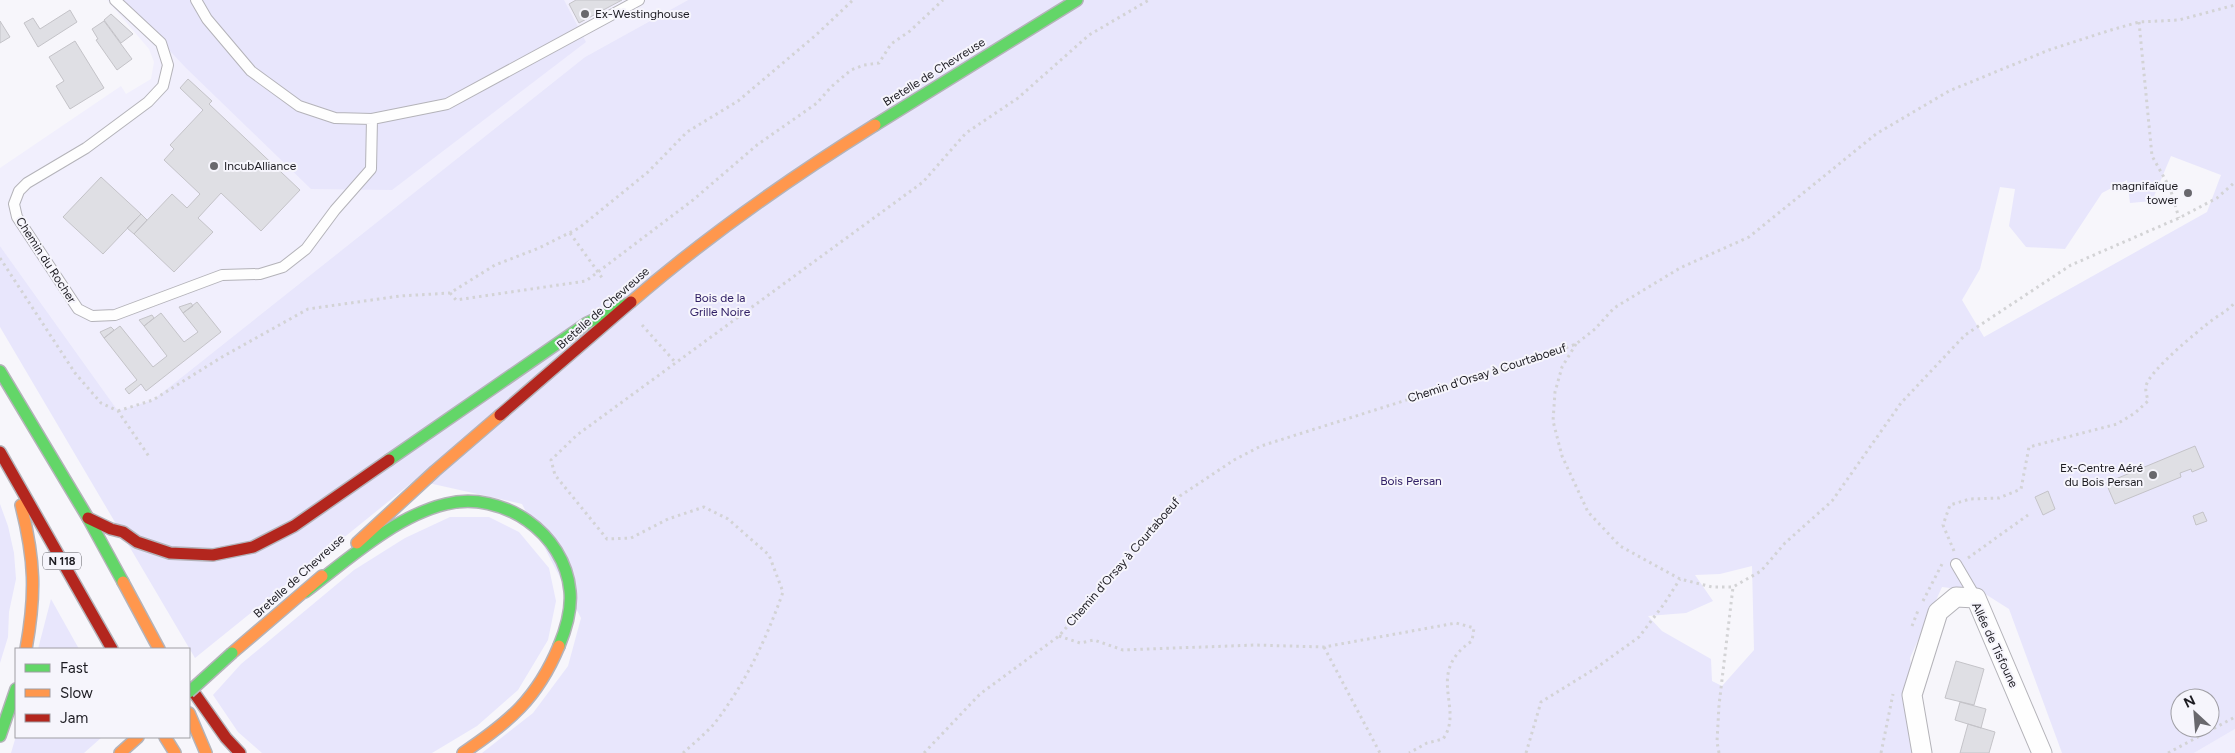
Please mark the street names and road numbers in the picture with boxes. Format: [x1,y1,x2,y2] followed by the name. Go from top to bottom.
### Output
[880,35,988,109] street label: Bretelle de Chevreuse
[13,214,79,306] street label: Chemin du Rocher
[554,264,652,352] street label: Bretelle de Chevreuse
[1406,341,1569,405] street label: Chemin d'Orsay à Courtaboeuf
[1063,494,1183,629] street label: Chemin d'Orsay à Courtaboeuf
[251,531,348,621] street label: Bretelle de Chevreuse
[43,552,81,570] road number: N 118
[1969,600,2021,690] street label: Allée de Tisfoune

